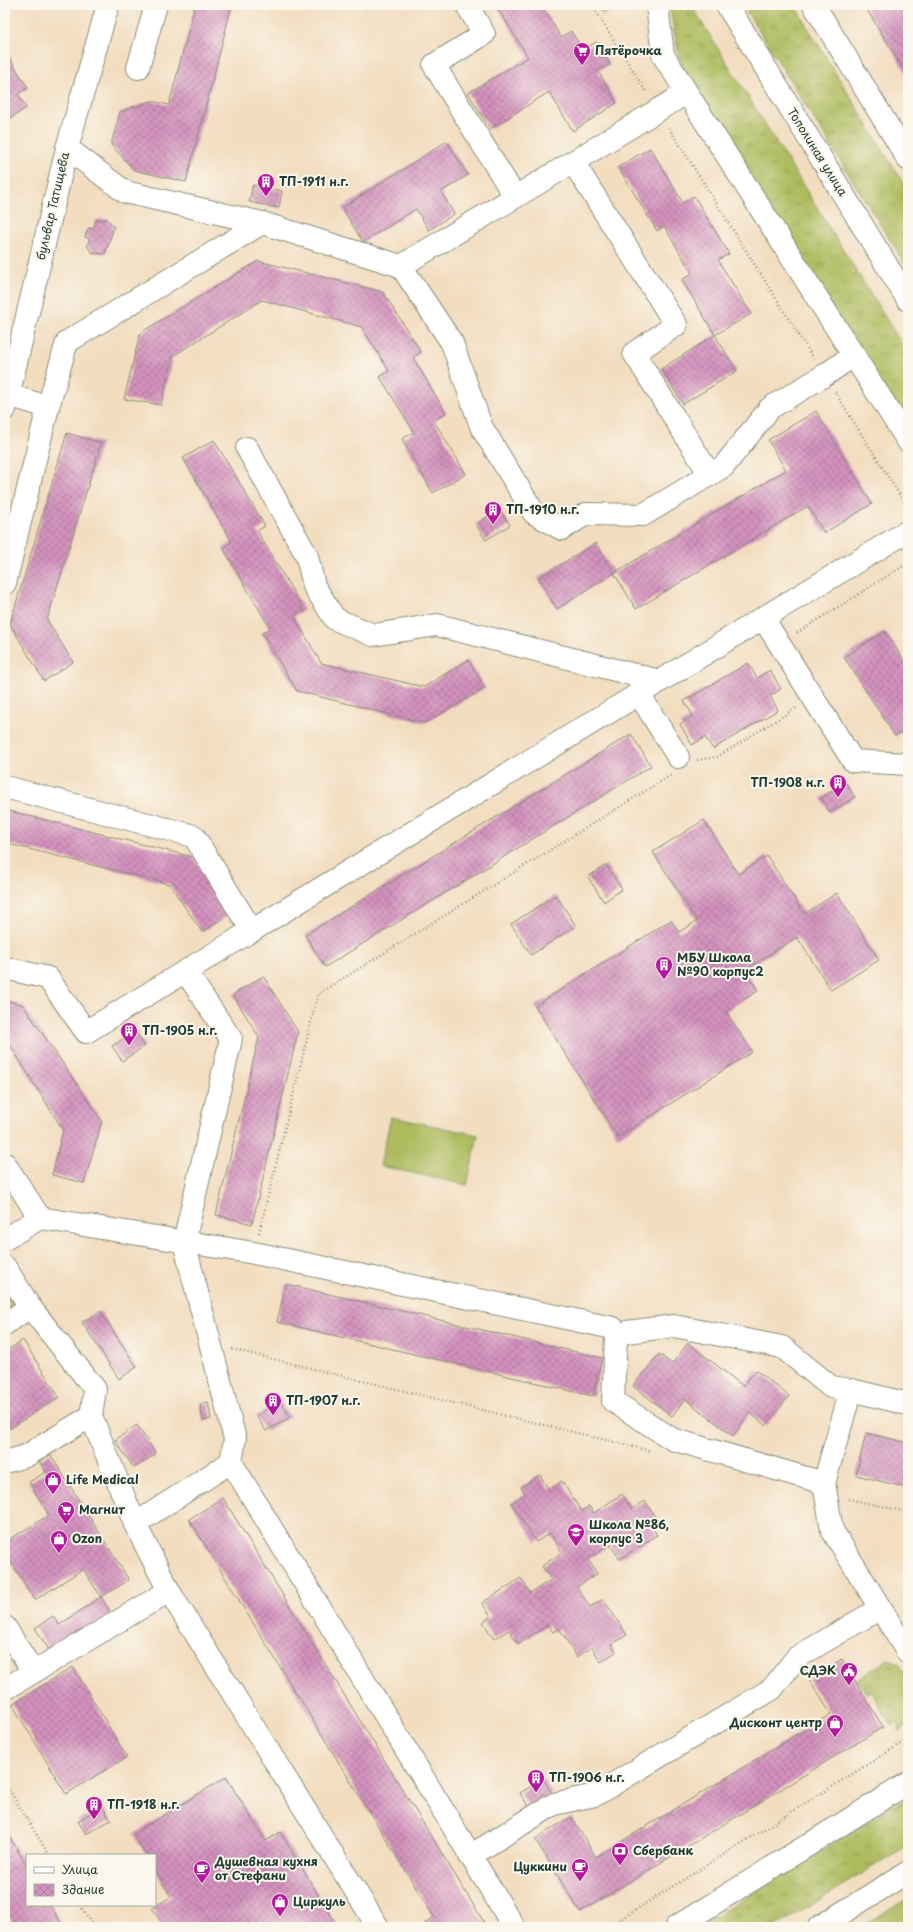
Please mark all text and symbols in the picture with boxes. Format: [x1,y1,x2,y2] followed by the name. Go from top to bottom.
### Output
[572,41,592,66] supermarket icon: Пятёрочка
[595,41,662,59] place label: Пятёрочка
[783,104,853,200] street label: Тополиная улица
[31,149,73,262] street label: бульвар Татищева
[256,172,276,197] building icon: ТП-1911 н.г.
[279,172,349,190] place label: ТП-1911 н.г.
[483,500,503,525] building icon: ТП-1910 н.г.
[506,500,579,518] place label: ТП-1910 н.г.
[750,773,825,791] place label: ТП-1908 н.г.
[828,773,848,798] building icon: ТП-1908 н.г.
[677,948,764,980] place label: МБУ Школа №90 корпус2
[654,955,674,980] building icon: МБУ Школа №90 корпус2
[119,1021,139,1046] building icon: ТП-1905 н.г.
[142,1021,217,1039] place label: ТП-1905 н.г.
[263,1391,283,1416] building icon: ТП-1907 н.г.
[286,1391,361,1409] place label: ТП-1907 н.г.
[43,1470,63,1495] shop icon: Life Medical
[66,1470,139,1488] place label: Life Medical
[56,1500,76,1525] supermarket icon: Магнит
[79,1500,125,1518] place label: Магнит
[589,1515,669,1547] place label: Школа №86, корпус 3
[566,1522,586,1547] school or university icon: Школа №86, корпус 3
[49,1529,69,1554] shop icon: Ozon
[72,1529,102,1547] place label: Ozon
[800,1661,836,1679] place label: СДЭК
[839,1661,859,1686] public building icon: СДЭК
[729,1713,822,1731] place label: Дисконт центр
[825,1713,845,1738] shop icon: Дисконт центр
[526,1768,546,1793] building icon: ТП-1906 н.г.
[549,1768,625,1786] place label: ТП-1906 н.г.
[84,1795,104,1820] building icon: ТП-1918 н.г.
[107,1795,180,1813] place label: ТП-1918 н.г.
[610,1841,630,1866] bank icon: Сбербанк
[633,1841,694,1859] place label: Сбербанк
[214,1852,318,1884] place label: Душевная кухня от Стефани
[26,1854,156,1906] legend
[513,1857,567,1875] place label: Цуккини
[570,1857,590,1882] cafe icon: Цуккини
[192,1859,212,1884] cafe icon: Душевная кухня от Стефани
[62,1860,98,1878] text: Улица
[62,1880,104,1898] text: Здание
[270,1892,290,1917] shop icon: Циркуль
[293,1892,346,1910] place label: Циркуль

